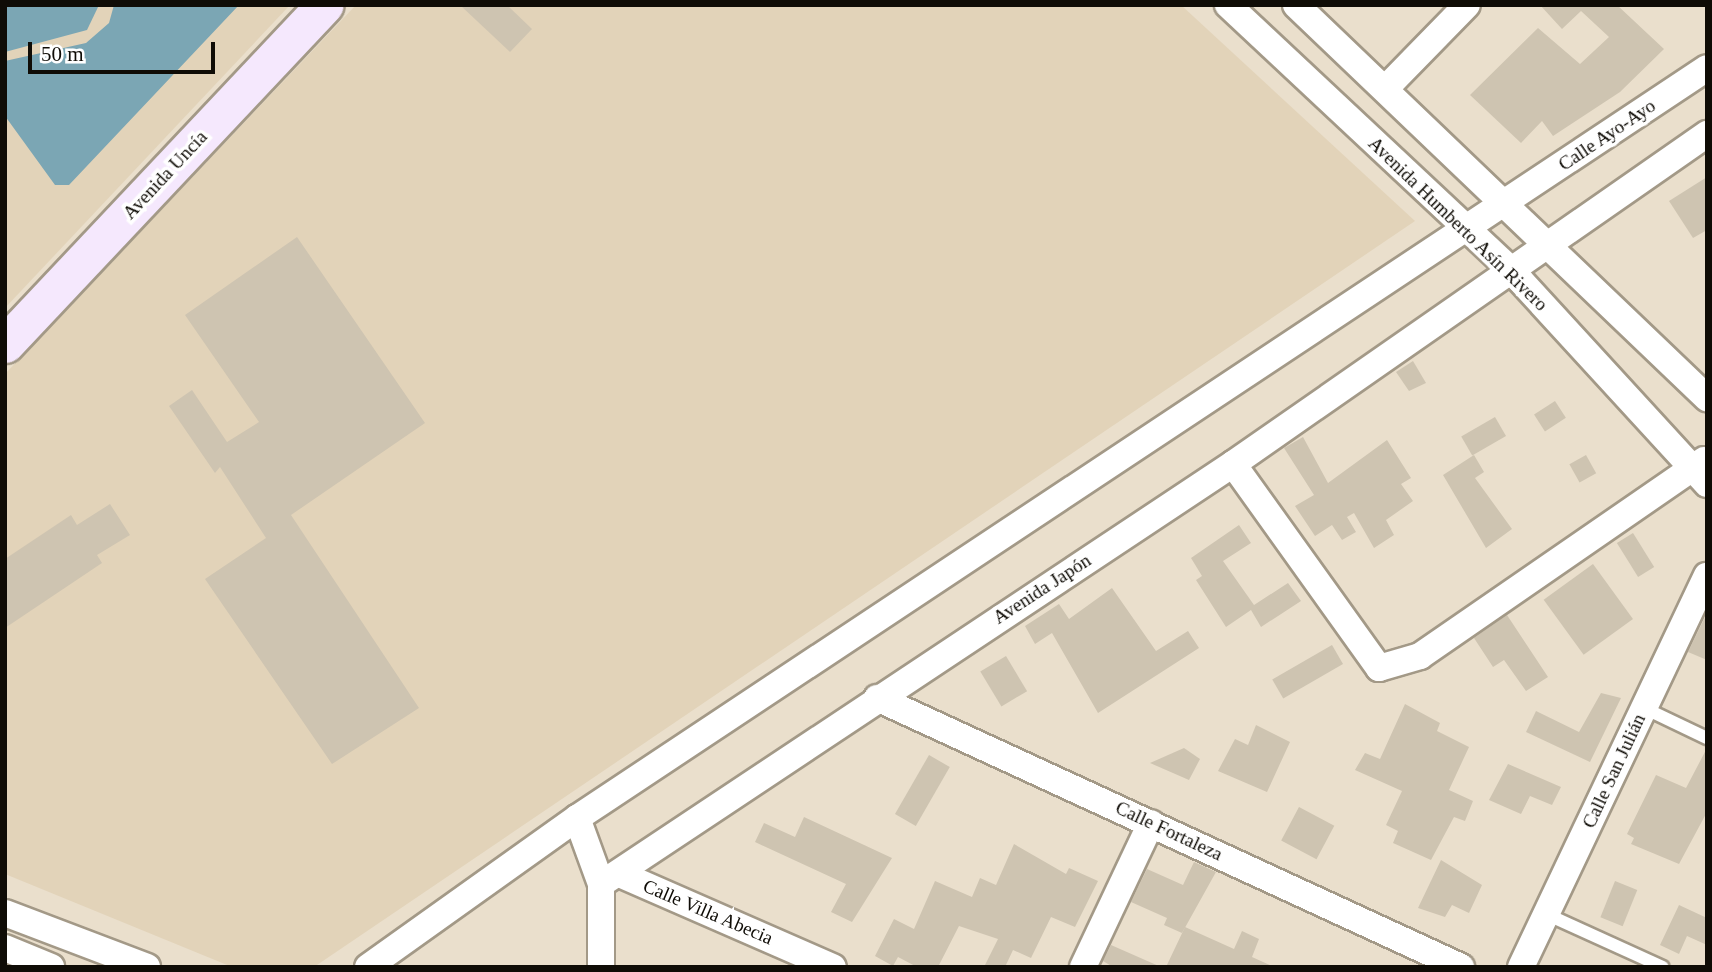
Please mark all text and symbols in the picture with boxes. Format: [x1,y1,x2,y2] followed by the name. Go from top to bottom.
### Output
[32,28,219,72] scale bar
[41,42,84,66] text: 50 m
[1554,94,1660,176] street label: Calle Ayo-Ayo
[118,126,212,224] street label: Avenida Uncía
[1363,132,1553,316] street label: Avenida Humberto Asín Rivero
[989,549,1095,629] street label: Avenida Japón
[1578,710,1650,832] street label: Calle San Julián
[1112,796,1226,866] street label: Calle Fortaleza
[639,874,777,950] street label: Calle Villa Abecia

